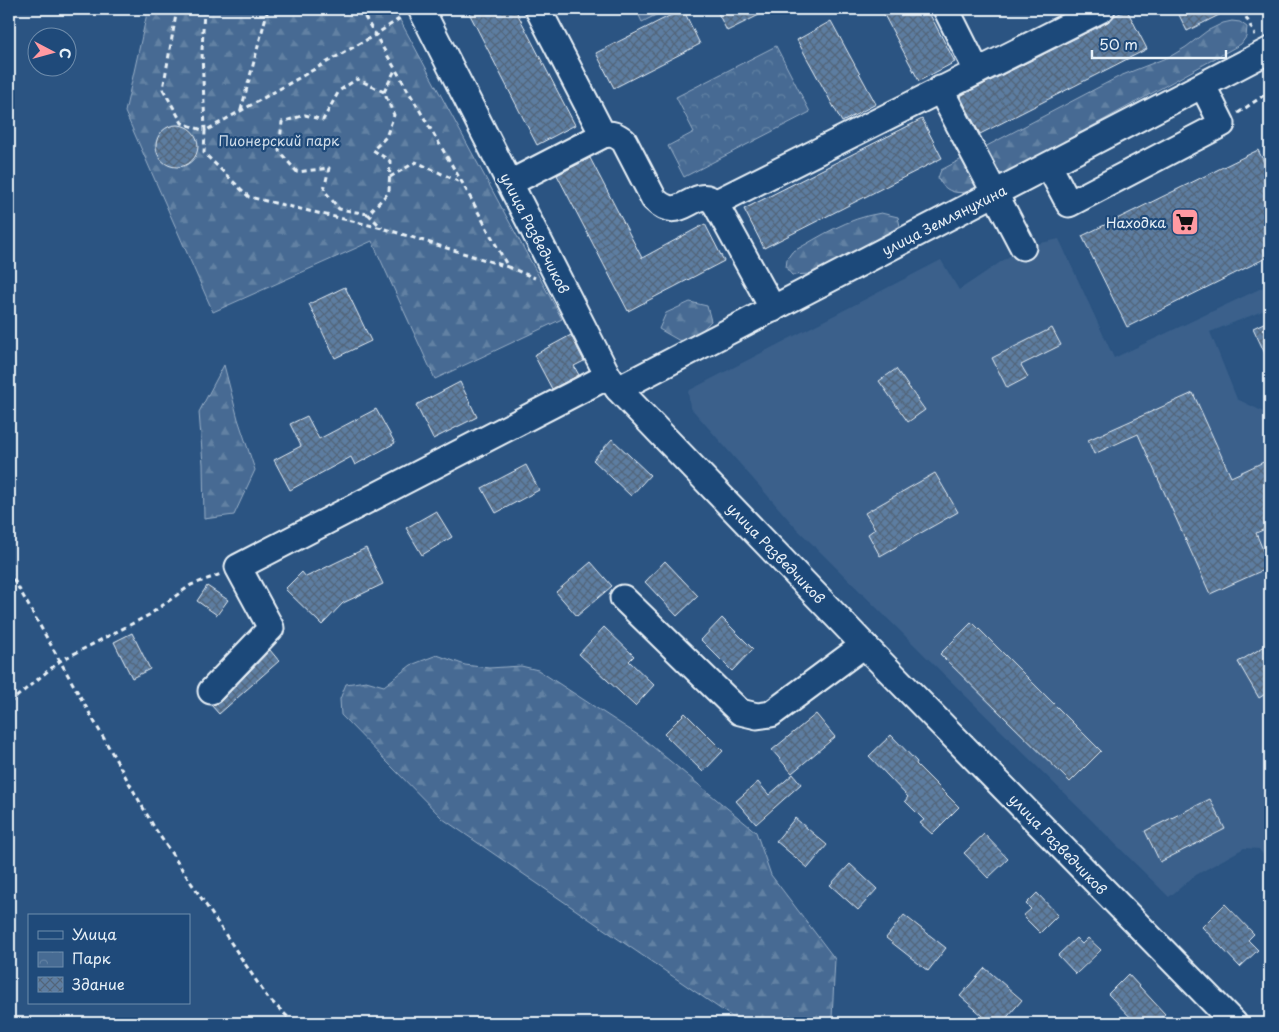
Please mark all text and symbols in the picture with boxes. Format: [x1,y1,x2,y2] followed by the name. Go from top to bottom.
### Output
[28,28,78,78] north arrow
[1092,28,1225,60] scale bar
[1099,32,1138,55] text: 50 m
[54,47,76,60] text: С
[219,130,340,151] park label: Пионерский парк
[495,169,575,297] street label: улица Разведчиков
[878,179,1010,261] street label: улица Землянухина
[1170,207,1200,237] supermarket icon: Находка
[1106,212,1166,233] place label: Находка
[722,498,830,608] street label: улица Разведчиков
[1004,789,1112,899] street label: улица Разведчиков
[28,914,190,1004] legend
[72,922,117,945] text: Улица
[72,946,111,969] text: Парк
[72,972,125,995] text: Здание

